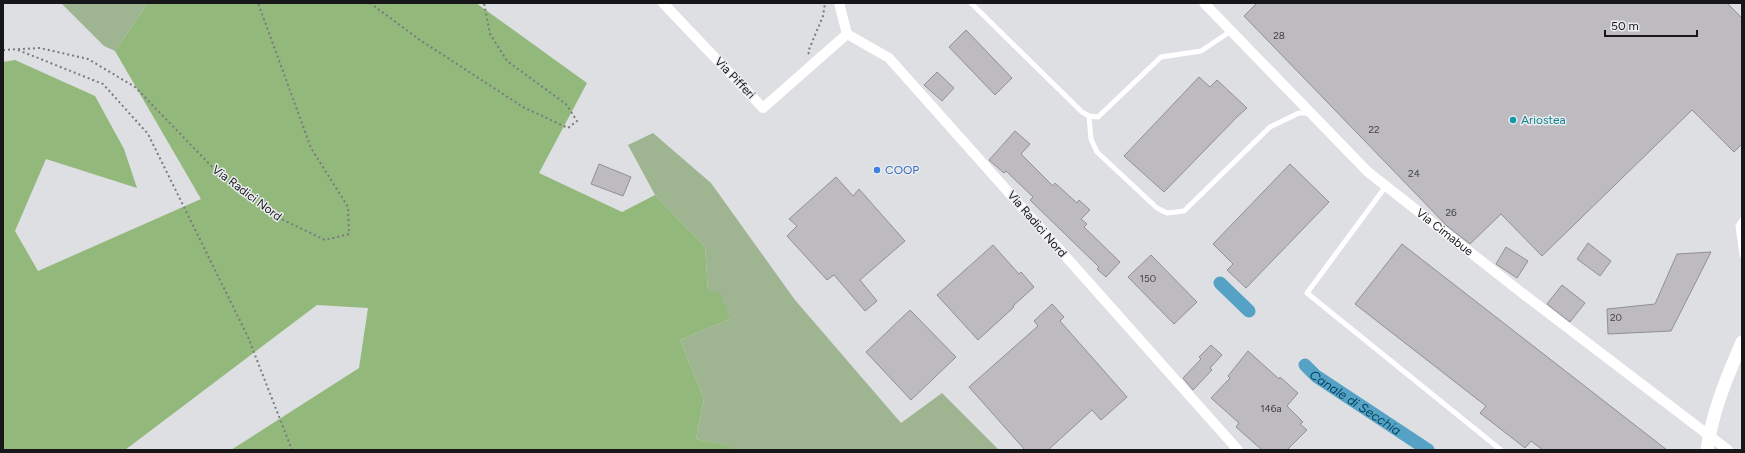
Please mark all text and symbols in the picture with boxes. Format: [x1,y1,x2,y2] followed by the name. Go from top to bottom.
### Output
[1605,12,1697,38] scale bar
[1611,19,1639,33] text: 50 m
[1273,29,1285,42] house number: 28
[712,54,758,102] street label: Via Pifferi
[1521,113,1566,127] place label: Ariostea
[1508,115,1518,125] marker: Ariostea
[1368,123,1380,136] house number: 22
[210,162,284,224] street label: Via Radici Nord
[885,163,919,177] place label: COOP
[872,165,882,175] marker: COOP
[1408,167,1420,180] house number: 24
[1004,188,1070,260] street label: Via Radici Nord
[1414,206,1476,259] street label: Via Cimabue
[1445,206,1457,219] house number: 26
[1140,272,1156,285] house number: 150
[1610,311,1622,324] house number: 20
[1306,367,1404,438] water label: Canale di Secchia
[1260,402,1282,415] house number: 146a

